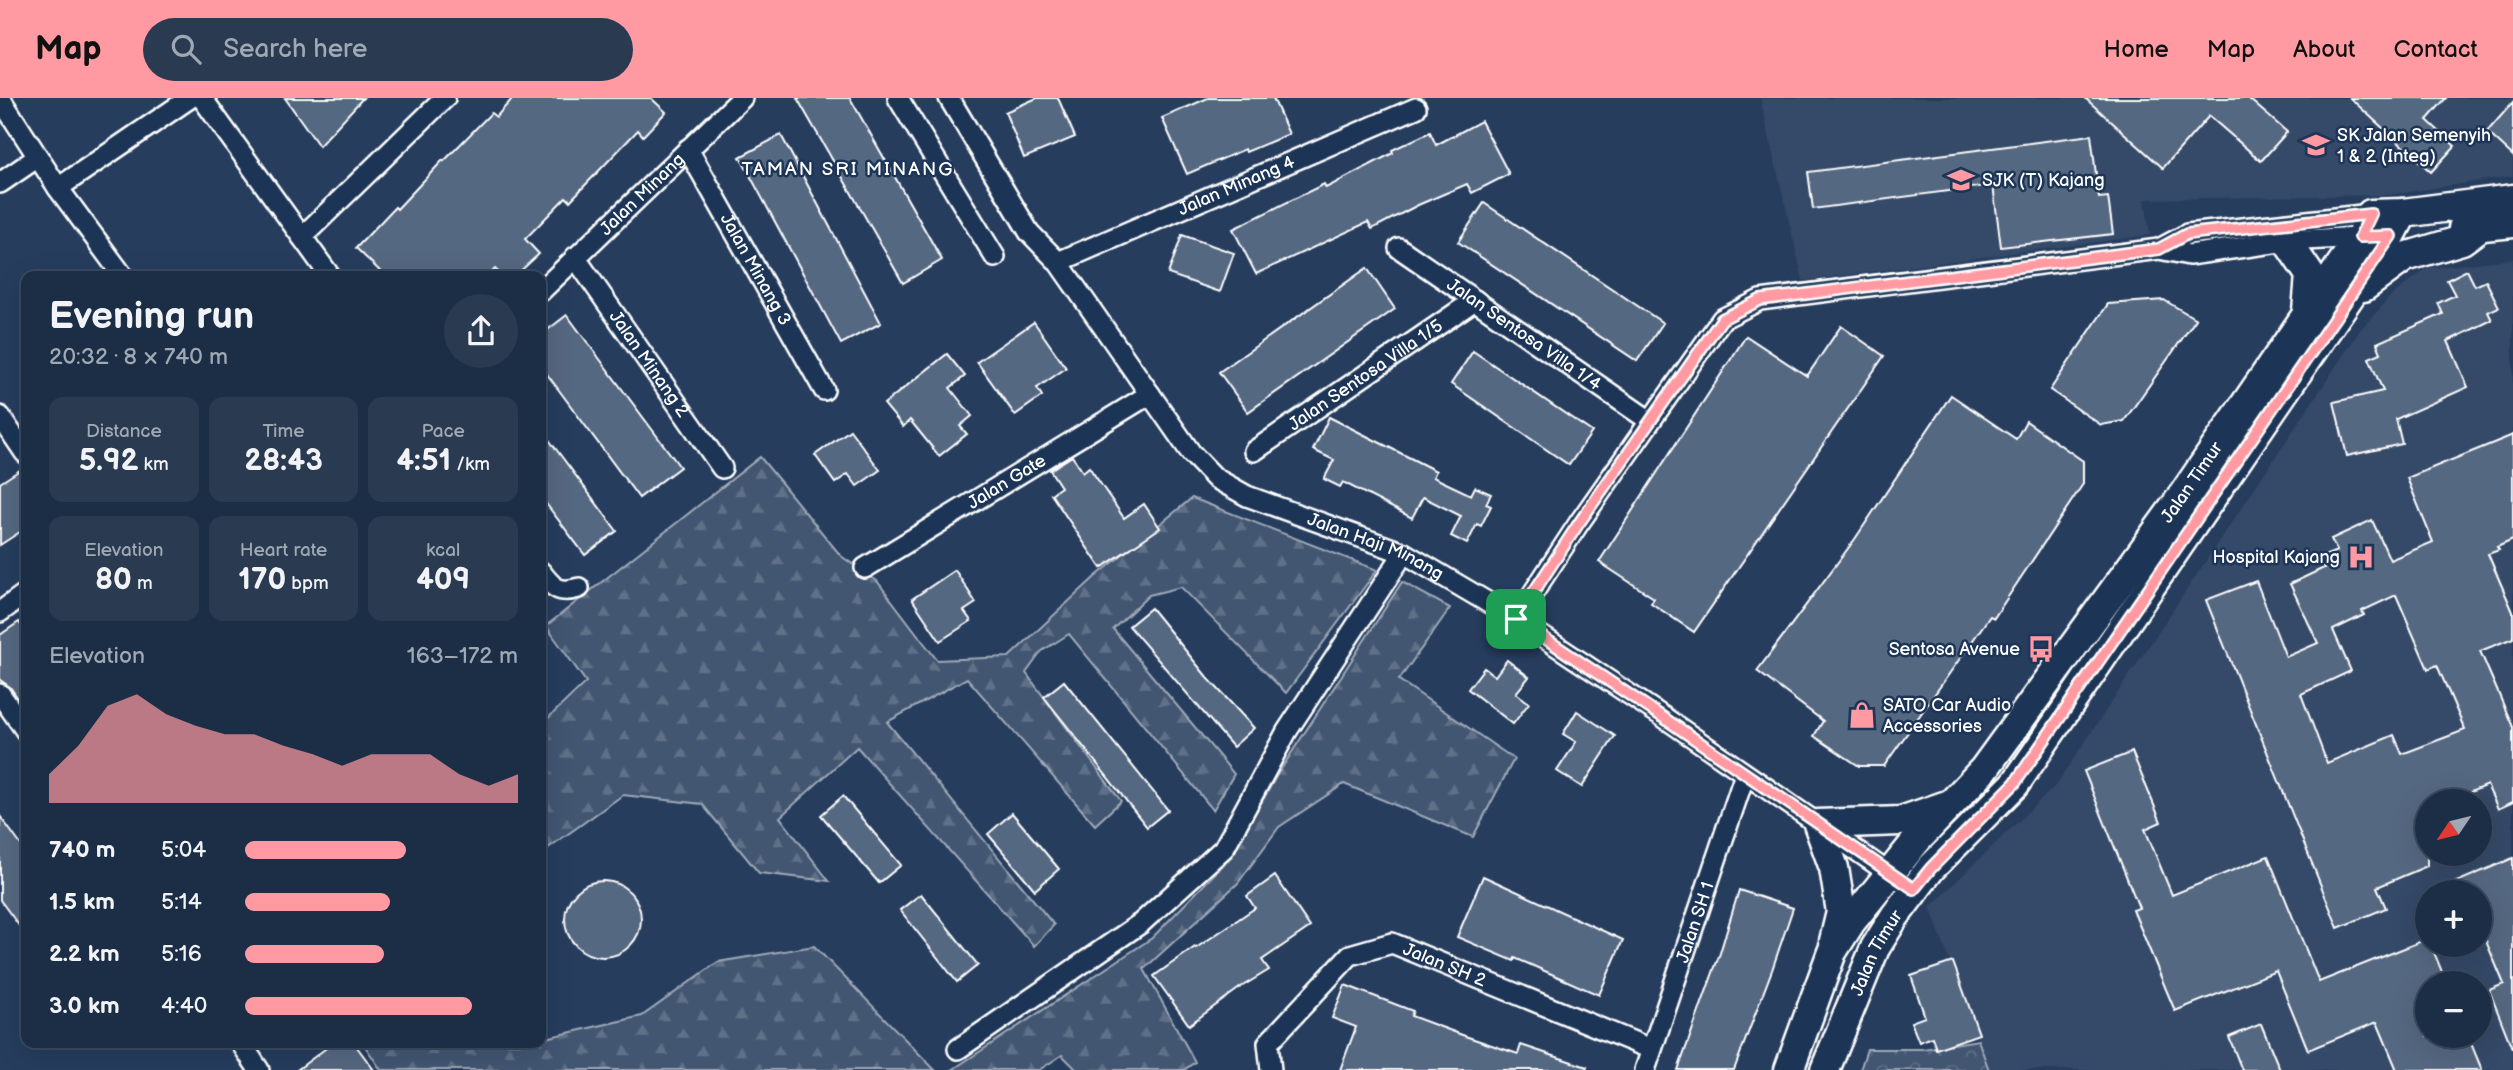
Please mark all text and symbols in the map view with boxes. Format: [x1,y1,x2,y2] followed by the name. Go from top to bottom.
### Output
[143,18,633,81] search box
[35,29,101,69] text: Map
[167,30,205,68] icon: search
[223,34,367,65] text: Search here
[2104,35,2169,64] text: Home
[2207,35,2255,64] text: Map
[2293,35,2355,64] text: About
[2393,35,2478,64] text: Contact
[2337,125,2491,167] place label: SK Jalan Semenyih 1 & 2 (Integ)
[2301,130,2331,160] school or university icon: SK Jalan Semenyih 1 & 2 (Integ)
[595,149,689,239] street label: Jalan Minang
[1175,151,1298,220] street label: Jalan Minang 4
[742,158,954,181] district label: TAMAN SRI MINANG
[1946,165,1976,195] school or university icon: SJK (T) Kajang
[1982,170,2105,191] place label: SJK (T) Kajang
[716,210,796,329] street label: Jalan Minang 3
[1443,274,1605,395] street label: Jalan Sentosa Villa 1/4
[49,294,254,339] text: Evening run
[444,294,518,368] button: share
[605,307,694,421] street label: Jalan Minang 2
[1284,315,1447,435] street label: Jalan Sentosa Villa 1/5
[49,343,228,371] text: 20:32 · 8 × 740 m
[86,420,162,443] text: Distance
[262,420,305,443] text: Time
[422,420,465,443] text: Pace
[2156,437,2227,527] street label: Jalan Timur
[79,443,138,479] text: 5.92
[244,443,323,479] text: 28:43
[396,443,451,479] text: 4:51
[964,450,1050,513] street label: Jalan Gate
[138,453,169,476] text: km
[451,453,490,476] text: /km
[1305,508,1447,584] street label: Jalan Haji Minang
[84,539,163,562] text: Elevation
[240,539,327,562] text: Heart rate
[426,539,460,562] text: kcal
[2346,542,2376,572] hospital icon: Hospital Kajang
[2212,547,2340,568] place label: Hospital Kajang
[95,562,132,598] text: 80
[238,562,286,598] text: 170
[416,562,470,598] text: 409
[132,572,153,595] text: m
[286,572,329,595] text: bpm
[1486,589,1546,649] pin
[1497,600,1535,638] icon: arrive
[2026,634,2056,664] bus stop icon: Sentosa Avenue
[1889,639,2020,660] place label: Sentosa Avenue
[49,642,145,670] text: Elevation
[407,642,518,670] text: 163–172 m
[1883,695,2011,737] place label: SATO Car Audio Accessories
[1847,700,1877,730] shop icon: SATO Car Audio Accessories
[2415,789,2492,866] north arrow
[2415,789,2492,1048] map controls
[49,836,115,864] text: 740 m
[161,836,206,864] text: 5:04
[1672,879,1718,965] street label: Jalan SH 1
[2415,880,2492,957] button: +
[49,888,115,916] text: 1.5 km
[161,888,202,916] text: 5:14
[1846,905,1907,999] street label: Jalan Timur
[1400,938,1489,991] street label: Jalan SH 2
[49,940,120,968] text: 2.2 km
[161,940,202,968] text: 5:16
[2415,971,2492,1048] button: −
[49,992,120,1020] text: 3.0 km
[161,992,207,1020] text: 4:40

